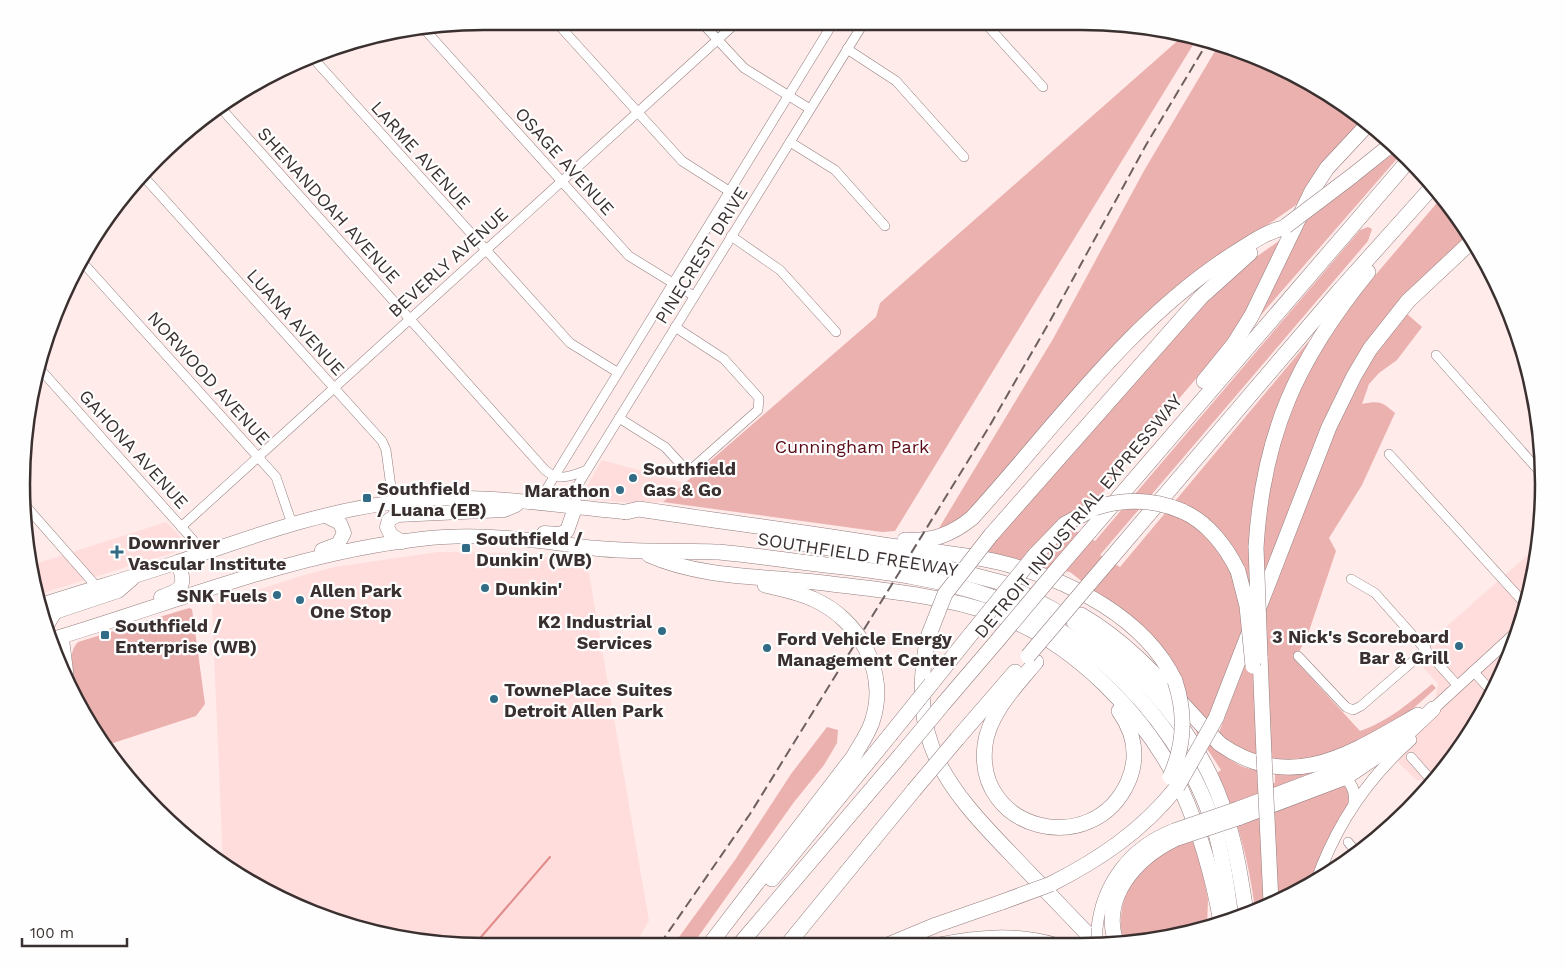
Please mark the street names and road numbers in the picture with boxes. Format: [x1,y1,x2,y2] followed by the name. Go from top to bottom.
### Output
[367,97,475,213] street label: LARME AVENUE
[511,103,619,219] street label: OSAGE AVENUE
[253,123,405,287] street label: SHENANDOAH AVENUE
[650,183,752,327] street label: PINECREST DRIVE
[384,203,512,321] street label: BEVERLY AVENUE
[243,264,349,380] street label: LUANA AVENUE
[144,307,274,449] street label: NORWOOD AVENUE
[75,385,193,513] street label: GAHONA AVENUE
[970,389,1187,642] street label: DETROIT INDUSTRIAL EXPRESSWAY
[756,528,961,580] street label: SOUTHFIELD FREEWAY

